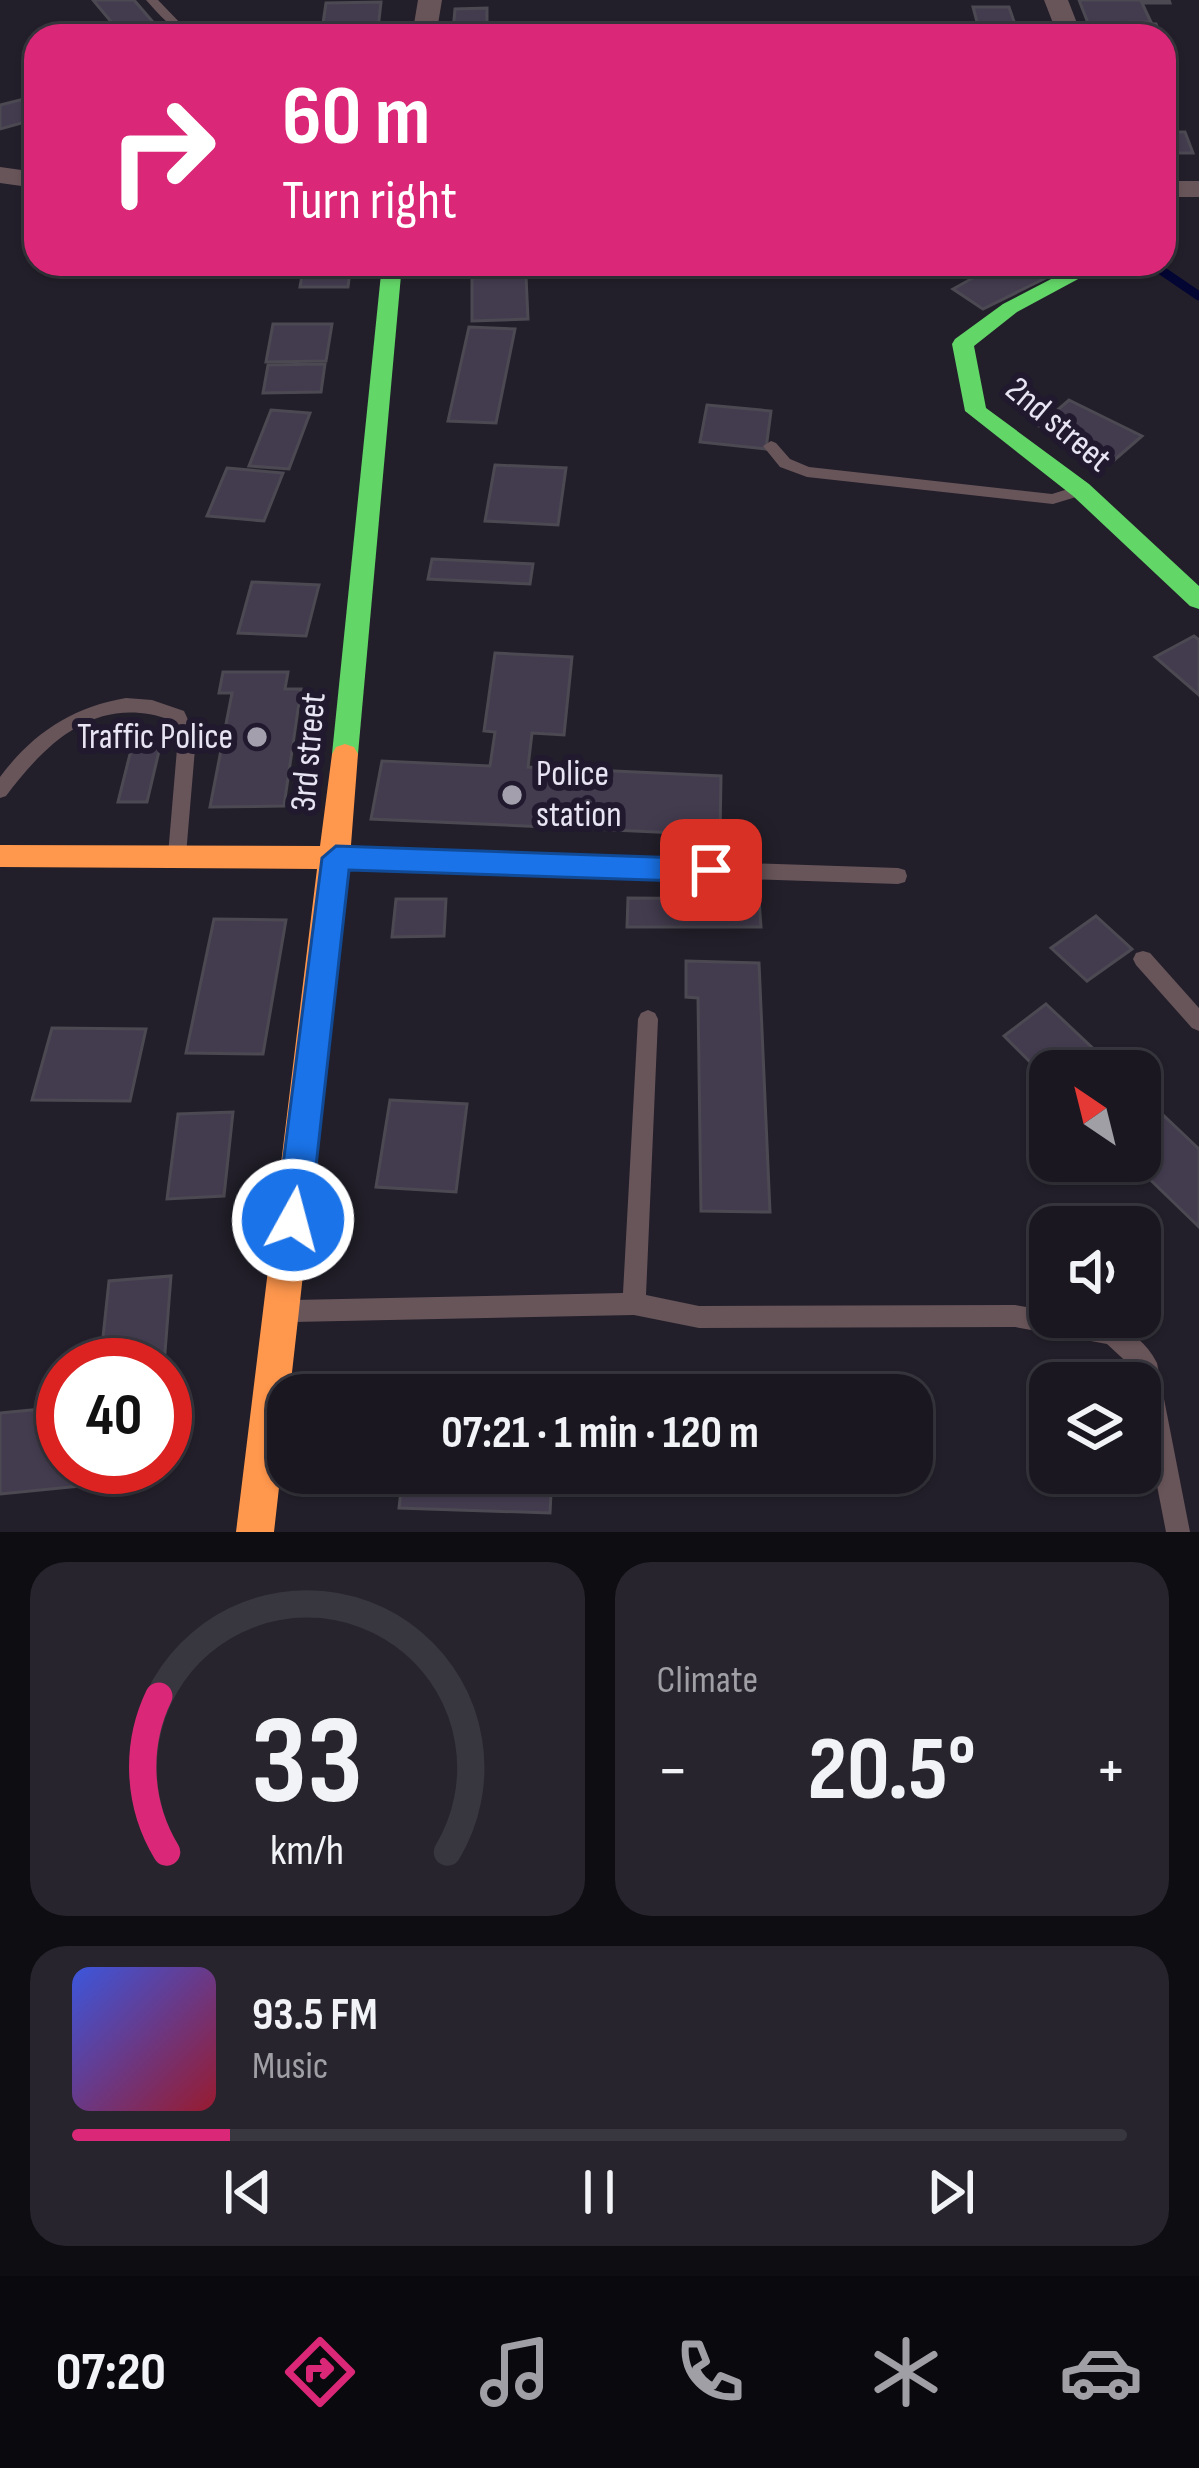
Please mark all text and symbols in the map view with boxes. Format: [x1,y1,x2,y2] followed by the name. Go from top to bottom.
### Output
[282,67,430,168] text: 60 m
[84,72,240,228] icon: right
[282,169,457,234] text: Turn right
[997,369,1119,481] street label: 2nd street
[282,691,336,813] street label: 3rd street
[77,716,233,759] place label: Traffic Police
[244,724,270,750] marker: Traffic Police
[536,753,622,837] place label: Police station
[499,782,525,808] marker: Police station
[660,819,762,921] pin
[678,837,744,903] icon: arrive
[1029,1050,1161,1182] north arrow
[1029,1050,1161,1494] map controls
[230,1157,356,1283] position arrow
[1029,1206,1161,1338] button: sound
[36,1338,192,1494] speed limit sign: 40
[1029,1362,1161,1494] button: layers
[441,1406,759,1461] text: 07:21 · 1 min · 120 m
[657,1657,758,1704] text: Climate
[251,1689,363,1838] text: 33
[808,1717,976,1825] text: 20.5°
[657,1732,689,1811] text: −
[1095,1732,1127,1811] text: +
[270,1825,344,1877] text: km/h
[252,1988,378,2043] text: 93.5 FM
[252,2043,328,2090] text: Music
[215,2159,281,2225] icon: previous
[566,2159,632,2225] icon: pause
[918,2159,984,2225] icon: next
[278,2330,362,2414] icon: directions
[473,2330,557,2414] icon: music
[668,2330,752,2414] icon: phone
[864,2330,948,2414] icon: climate
[1059,2330,1143,2414] icon: car
[56,2340,166,2405] text: 07:20

